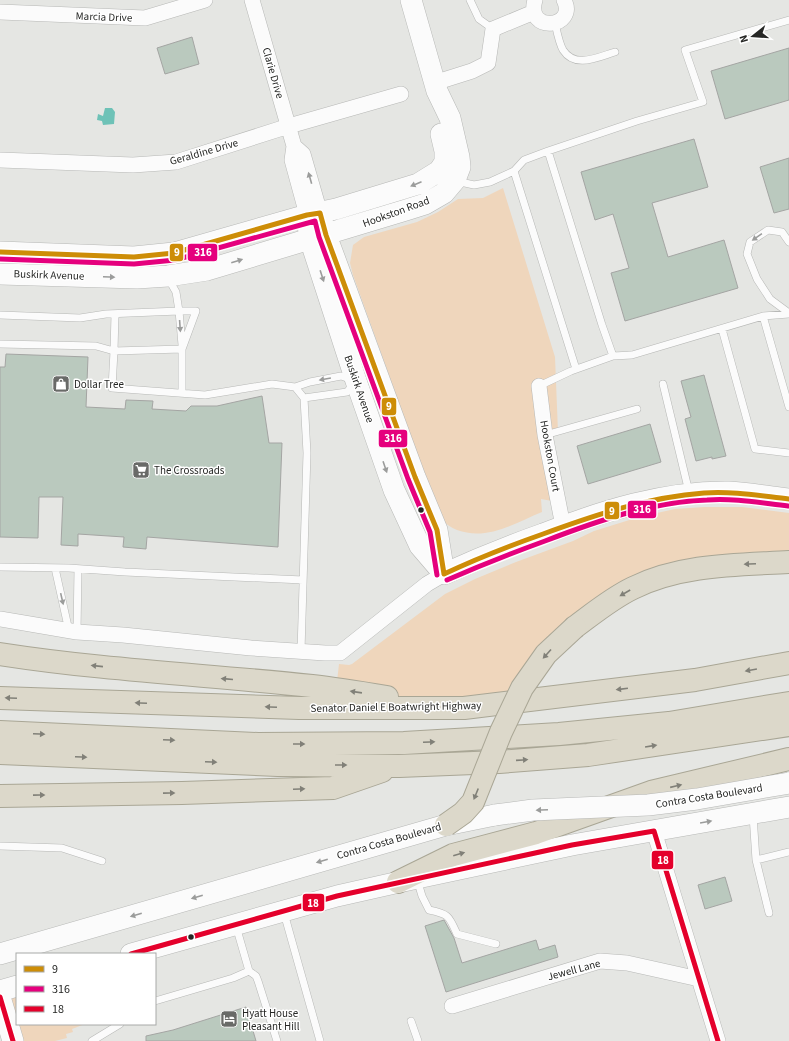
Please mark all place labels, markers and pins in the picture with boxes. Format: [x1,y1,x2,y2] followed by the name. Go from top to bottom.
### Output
[51,374,71,394] shop icon: Dollar Tree
[74,377,124,392] place label: Dollar Tree
[131,460,151,480] supermarket icon: The Crossroads
[154,463,225,478] place label: The Crossroads
[416,505,426,515] unlabelled marker
[186,932,196,942] unlabelled marker
[242,1006,300,1034] place label: Hyatt House Pleasant Hill
[219,1009,239,1029] hotel icon: Hyatt House Pleasant Hill

